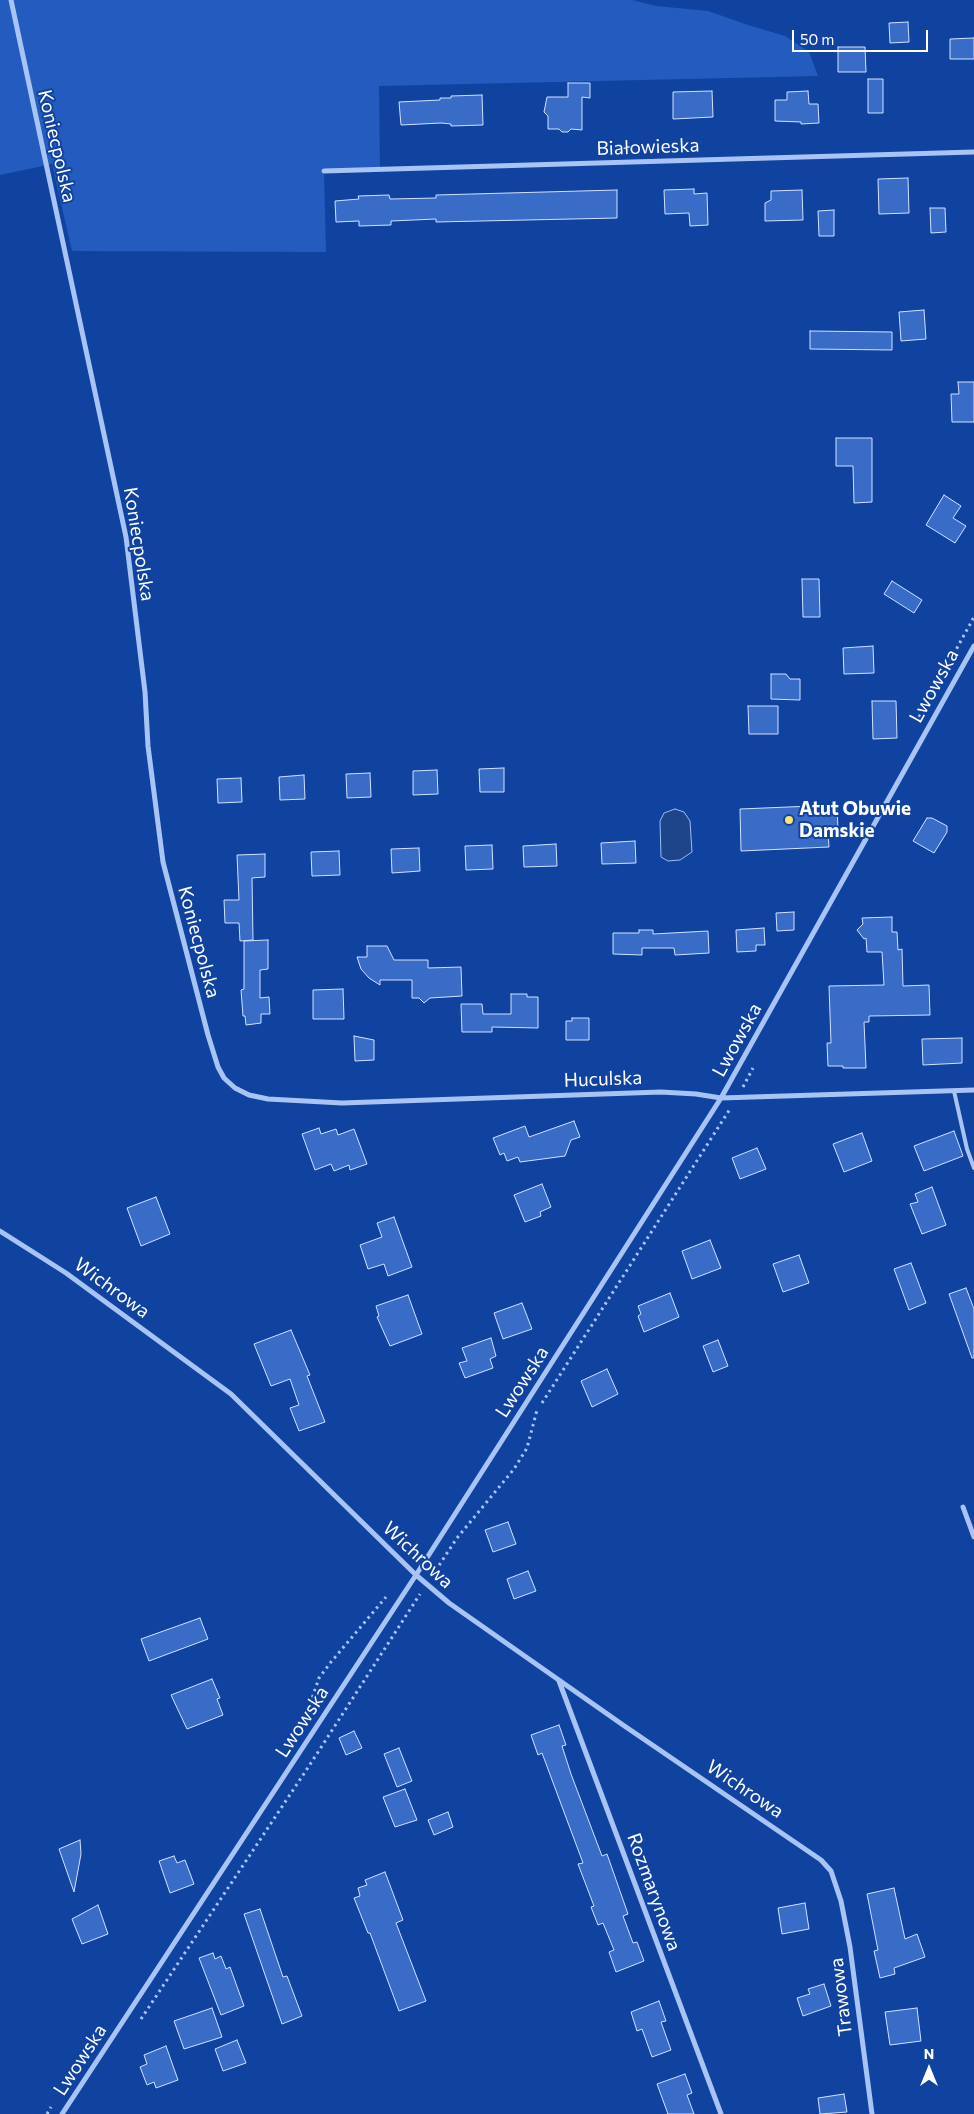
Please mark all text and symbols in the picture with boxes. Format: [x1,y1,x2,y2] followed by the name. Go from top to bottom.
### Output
[794,20,930,52] scale bar
[800,30,834,48] text: 50 m
[33,87,81,205] street label: Koniecpolska
[596,134,700,160] street label: Białowieska
[119,485,159,603] street label: Koniecpolska
[905,645,963,727] street label: Lwowska
[799,798,911,842] place label: Atut Obuwie Damskie
[783,814,795,826] marker: Atut Obuwie Damskie
[173,884,225,1000] street label: Koniecpolska
[708,999,766,1081] street label: Lwowska
[563,1066,643,1092] street label: Huculska
[70,1253,154,1323] street label: Wichrowa
[491,1342,553,1422] street label: Lwowska
[378,1517,458,1593] street label: Wichrowa
[271,1682,333,1762] street label: Lwowska
[702,1755,788,1823] street label: Wichrowa
[622,1830,686,1954] street label: Rozmarynowa
[825,1957,857,2037] street label: Trawowa
[49,2020,111,2100] street label: Lwowska
[904,2044,954,2094] north arrow
[924,2045,934,2062] text: N

